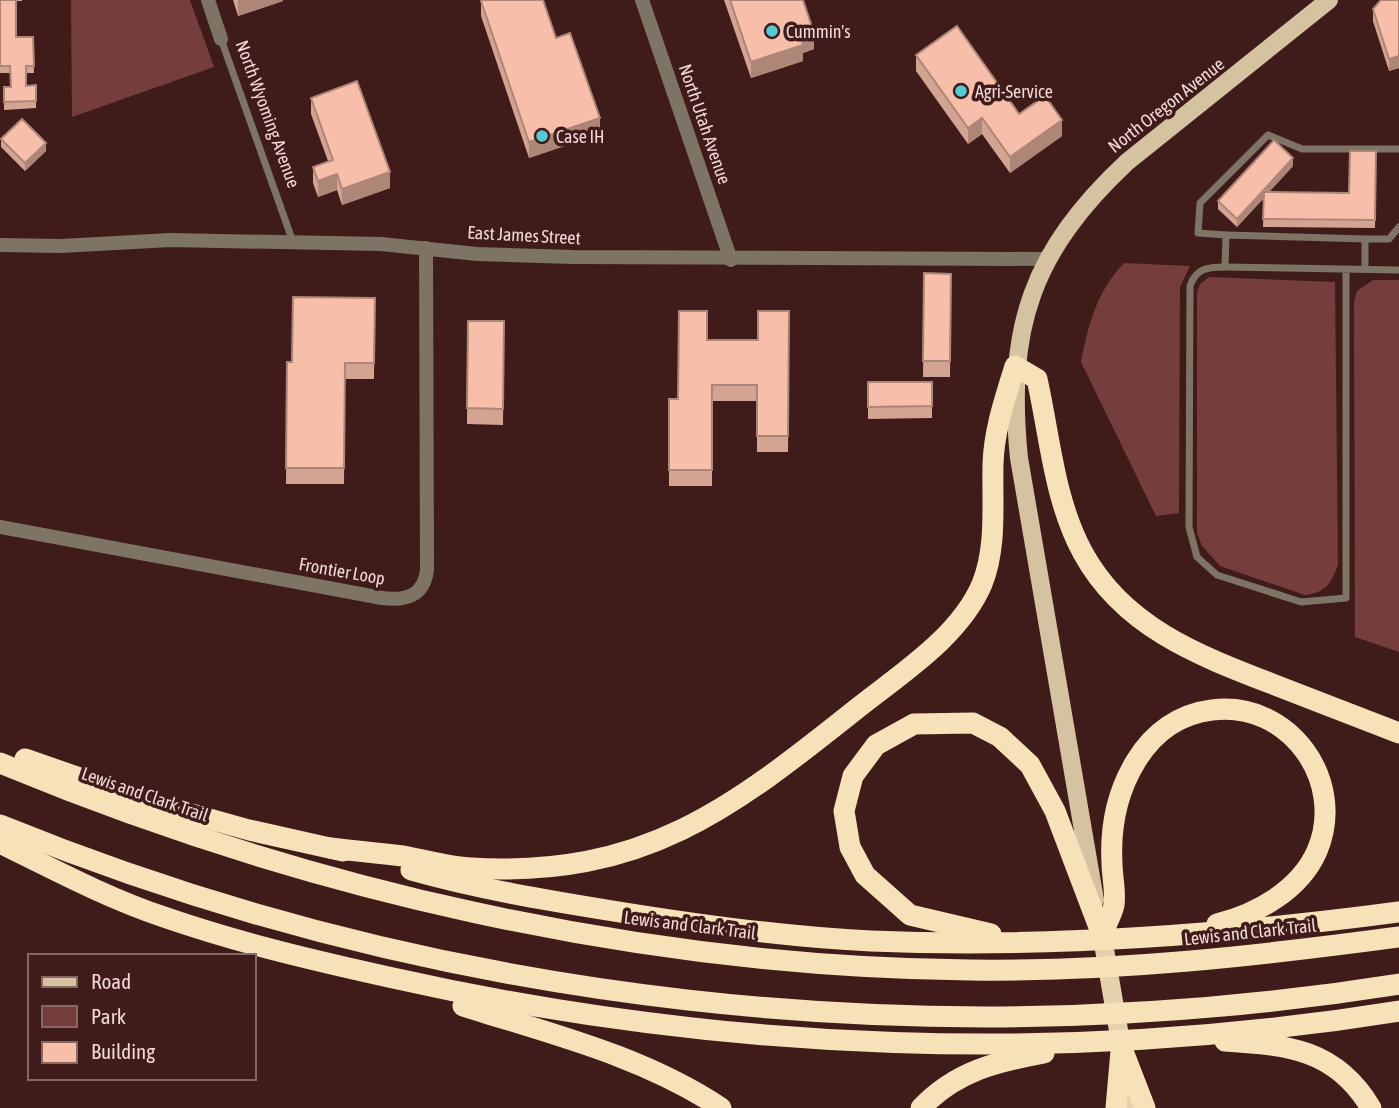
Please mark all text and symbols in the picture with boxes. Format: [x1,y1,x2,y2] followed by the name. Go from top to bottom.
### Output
[786,21,851,42] place label: Cummin's
[764,23,780,39] marker: Cummin's
[232,37,304,191] street label: North Wyoming Avenue
[1104,53,1228,157] street label: North Oregon Avenue
[675,61,735,187] street label: North Utah Avenue
[975,81,1053,102] place label: Agri-Service
[953,83,969,99] marker: Agri-Service
[556,126,605,147] place label: Case IH
[534,128,550,144] marker: Case IH
[467,222,581,248] street label: East James Street
[297,553,387,589] street label: Frontier Loop
[79,762,211,826] street label: Lewis and Clark Trail
[623,906,757,944] street label: Lewis and Clark Trail
[1183,915,1317,949] street label: Lewis and Clark Trail
[28,954,256,1080] legend
[91,969,131,993] text: Road
[91,1004,126,1028] text: Park
[91,1039,155,1063] text: Building

